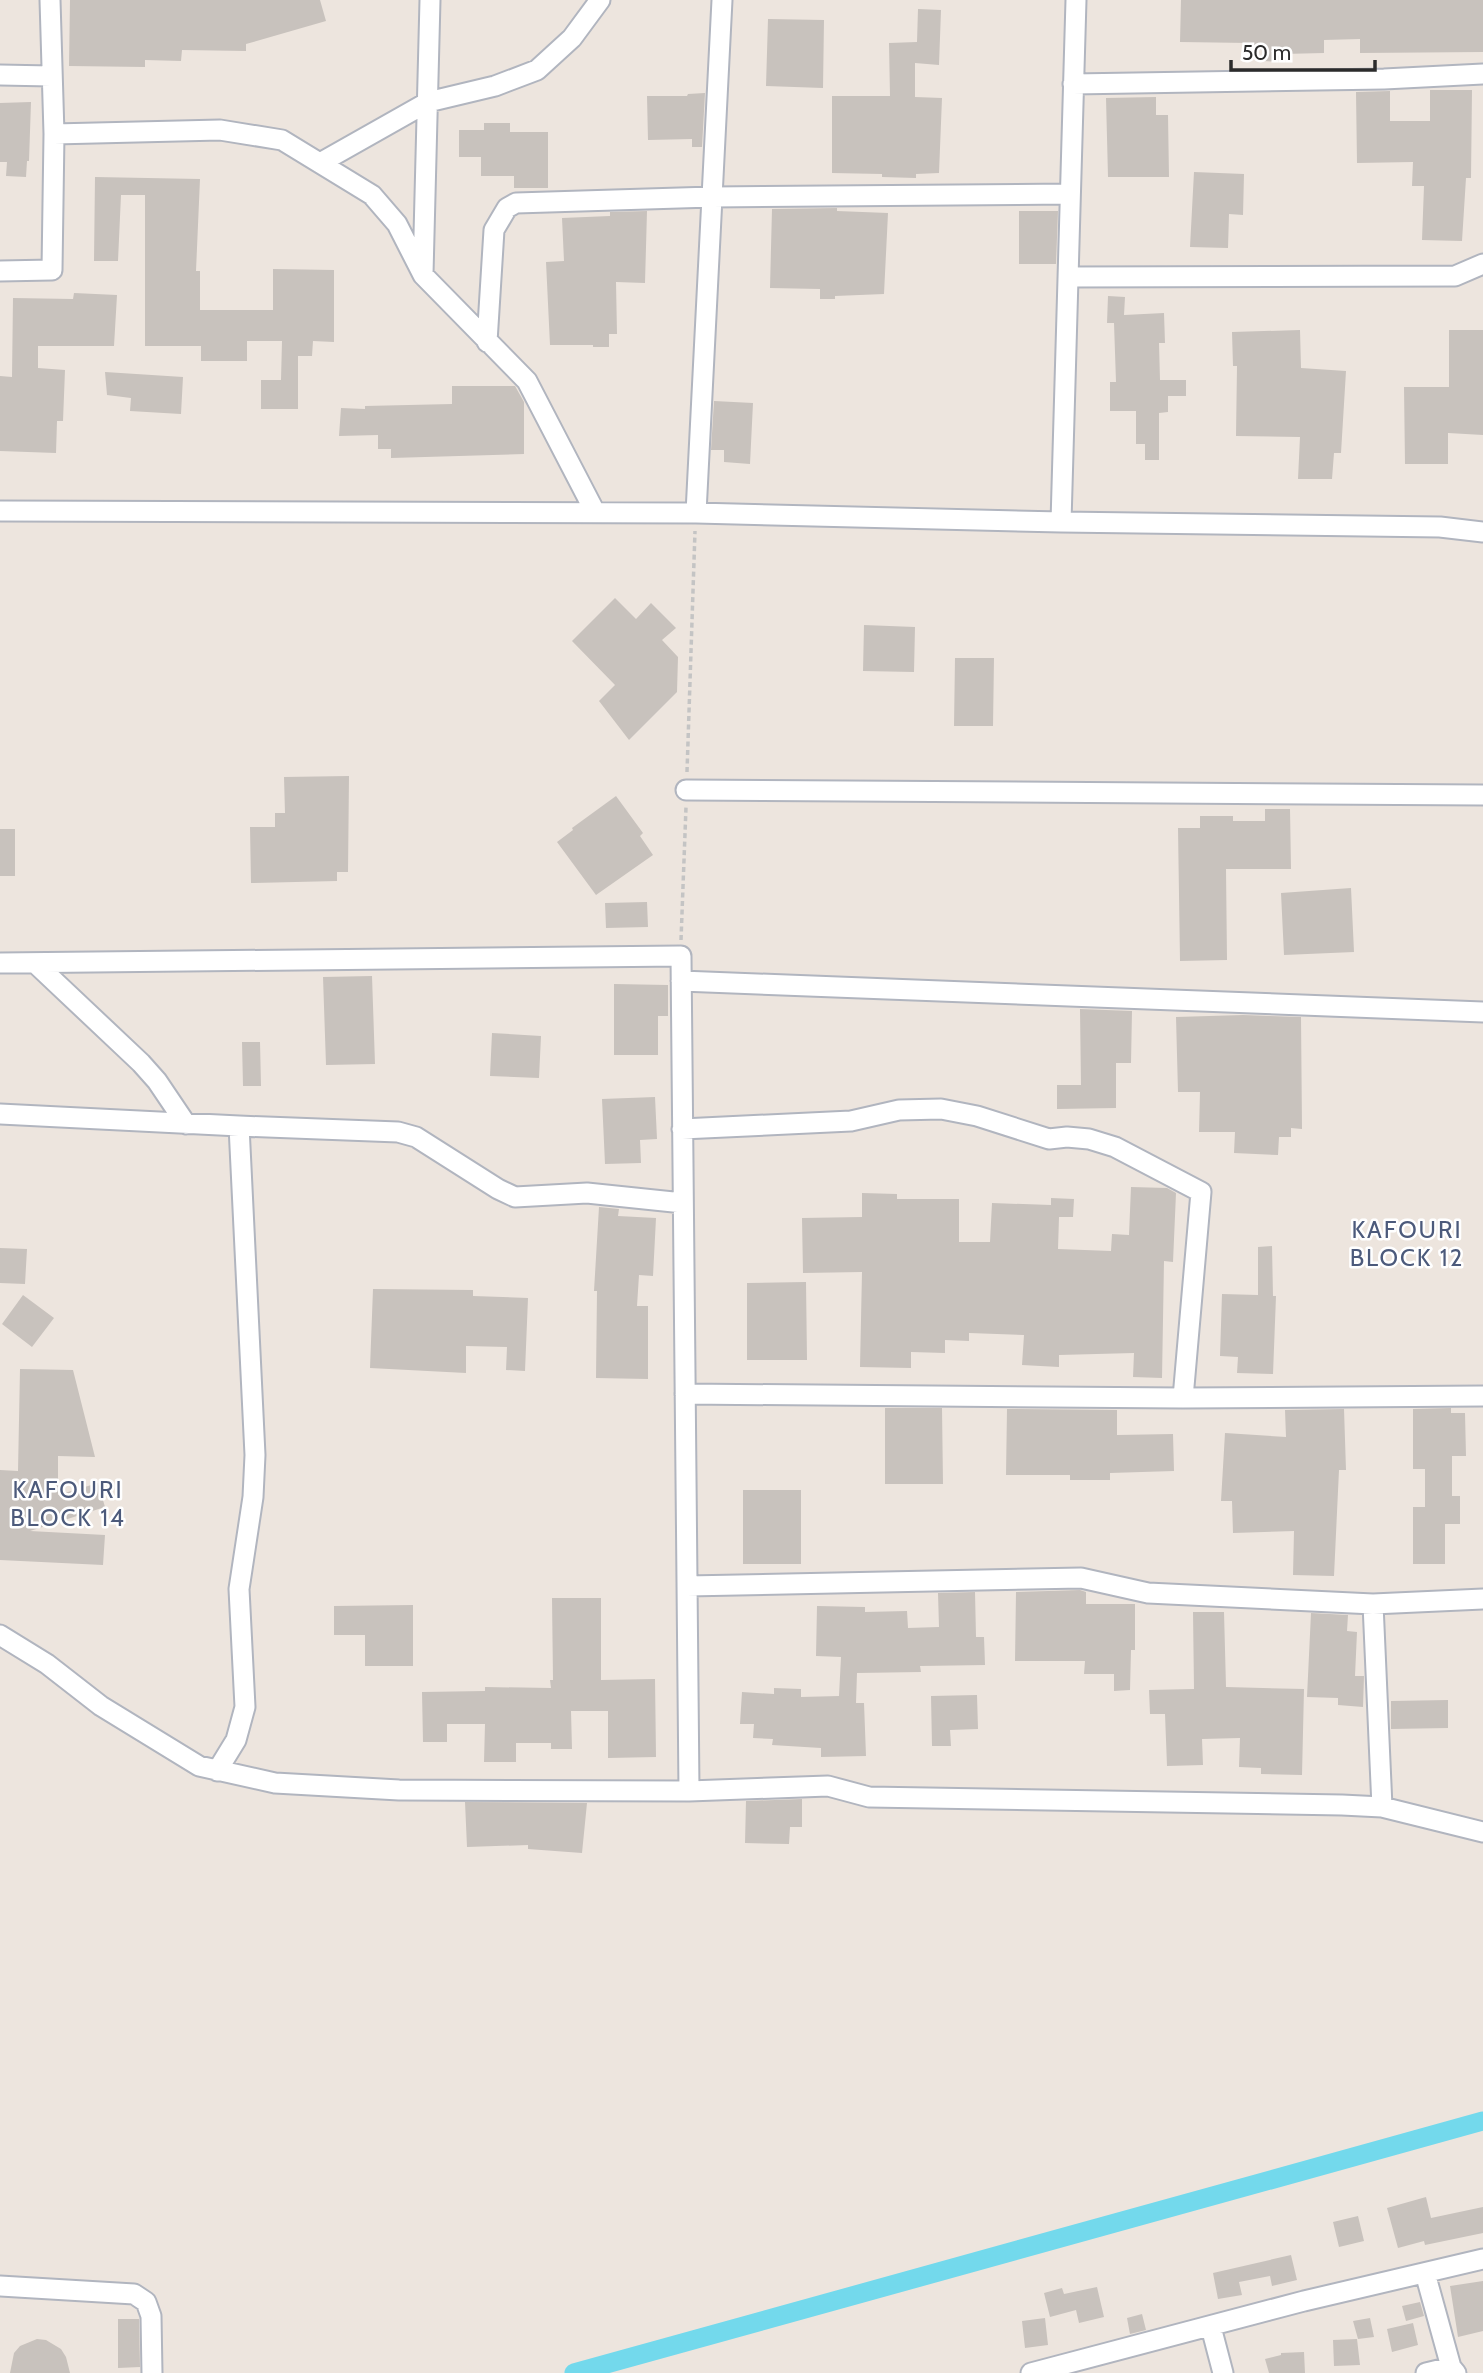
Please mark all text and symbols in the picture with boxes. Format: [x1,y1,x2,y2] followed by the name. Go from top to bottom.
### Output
[1231,28,1374,72] scale bar
[1242,40,1291,65] text: 50 m
[1350,1215,1464,1272] district label: KAFOURI BLOCK 12
[10,1475,126,1532] district label: KAFOURI BLOCK 14

